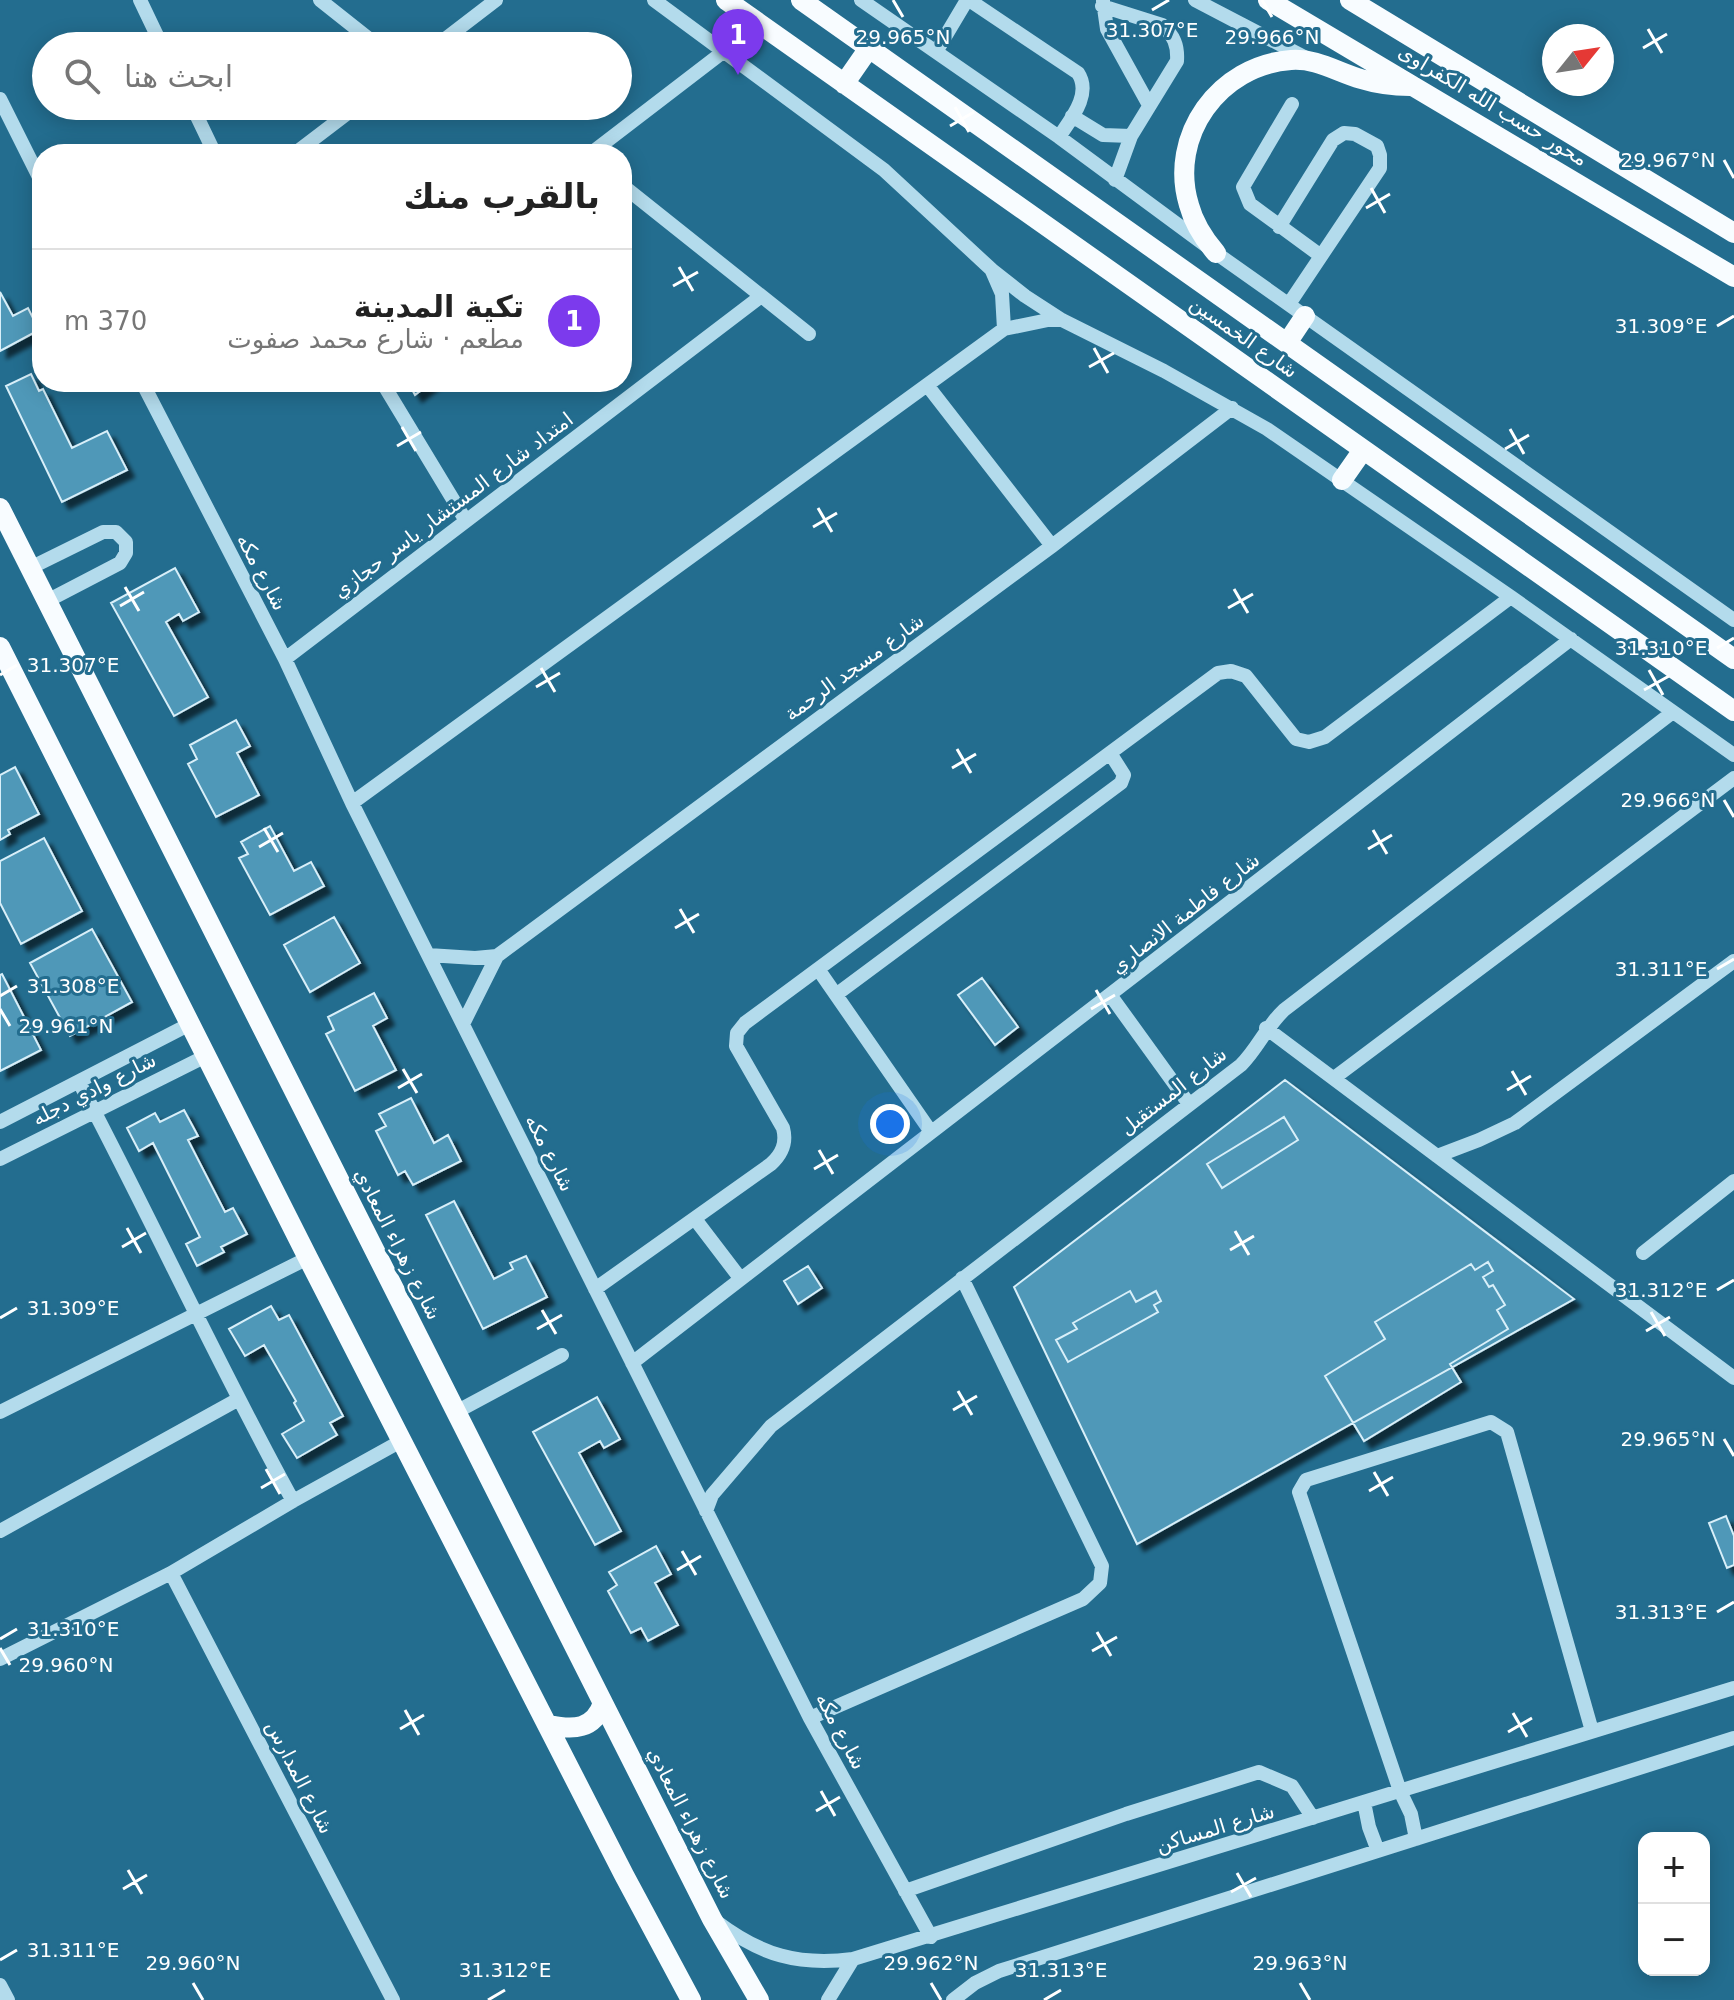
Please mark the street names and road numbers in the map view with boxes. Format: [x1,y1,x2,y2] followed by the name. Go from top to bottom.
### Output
[1394,39,1592,171] street label: محور حسب الله الكفراوى
[1185,291,1303,383] street label: شارع الخمسين
[328,407,578,604] street label: امتداد شارع المستشار ياسر حجازي
[232,530,292,614] street label: شارع مكه
[780,608,928,726] street label: شارع مسجد الرحمة
[1106,847,1265,979] street label: شارع فاطمة الانصاري
[1115,1042,1231,1140] street label: شارع المستقبل
[28,1048,160,1131] street label: شارع وادي دجله
[520,1110,580,1196] street label: شارع مكه
[349,1164,447,1324] street label: شارع زهراء المعادي
[811,1689,871,1773] street label: شارع مكه
[261,1716,339,1838] street label: شارع المدارس
[642,1743,740,1903] street label: شارع زهراء المعادي
[1153,1799,1277,1857] street label: شارع المساكن

